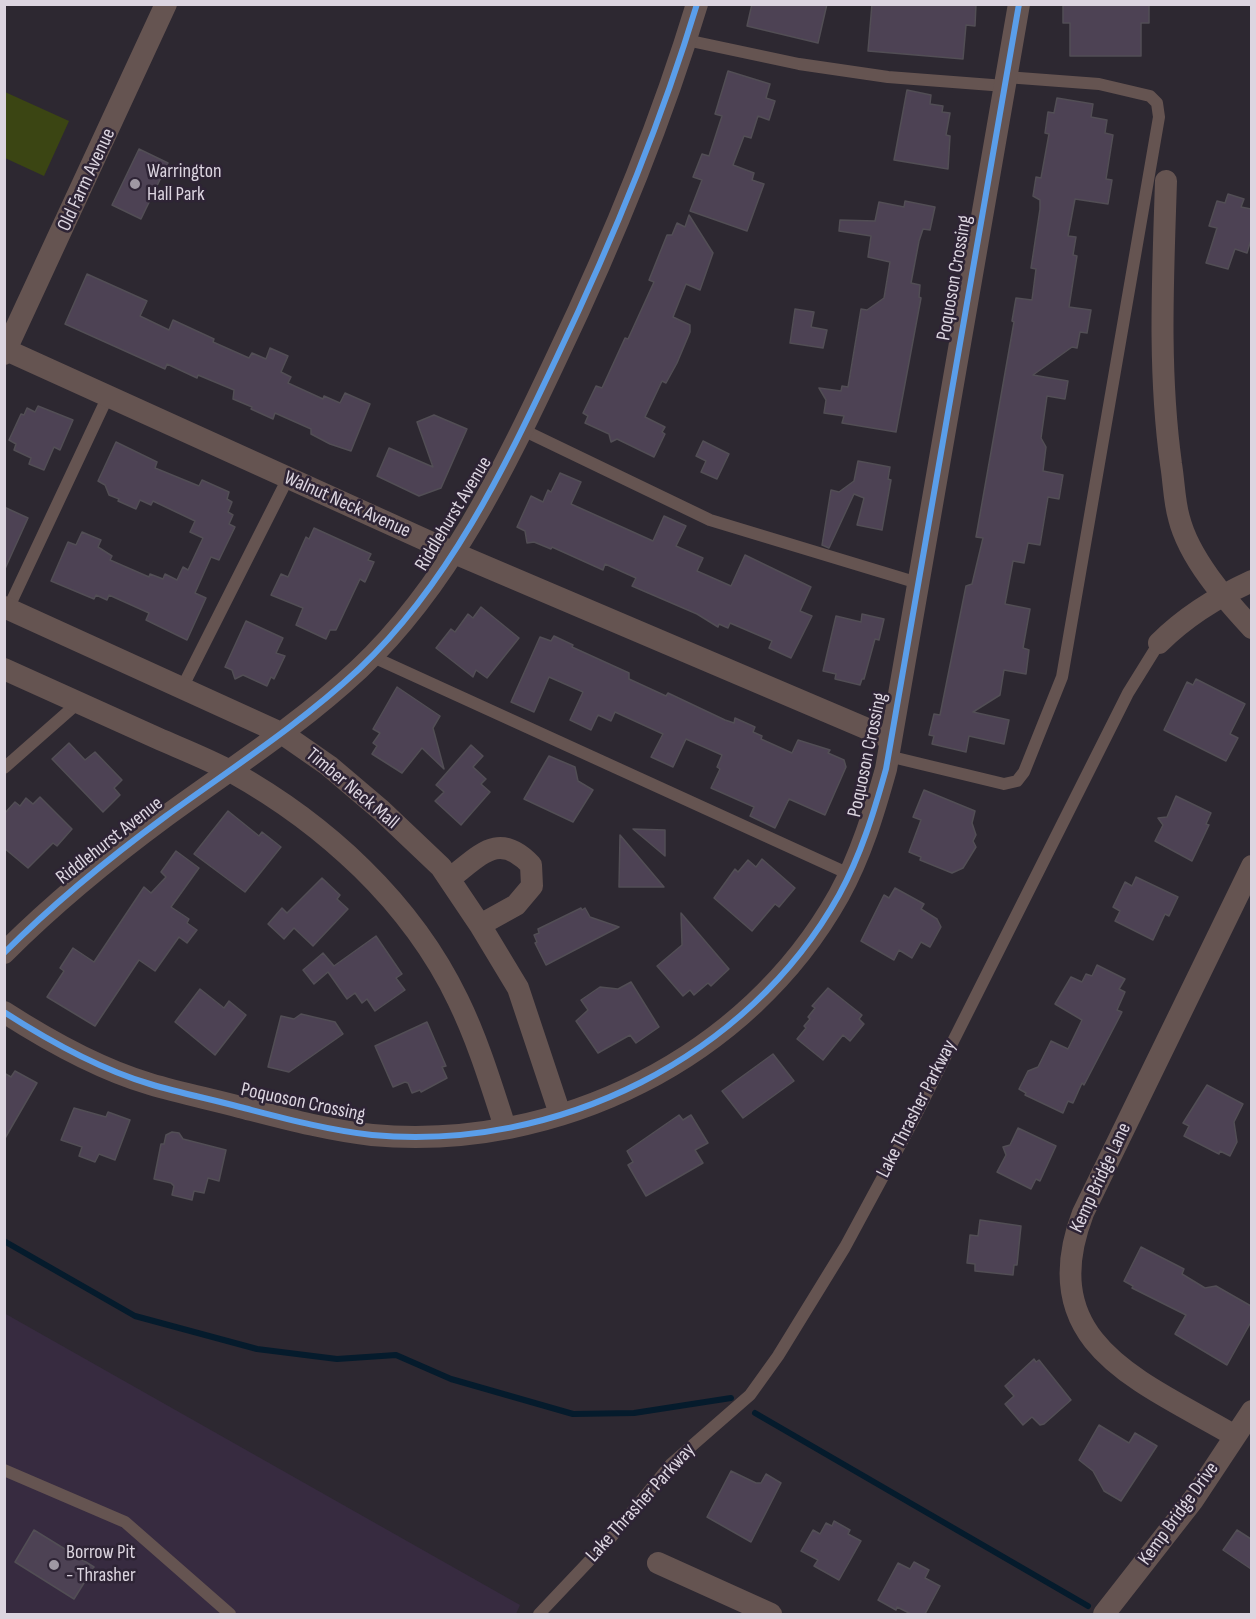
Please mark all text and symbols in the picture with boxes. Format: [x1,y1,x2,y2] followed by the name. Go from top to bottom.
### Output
[53,125,121,235] street label: Old Farm Avenue
[147,160,222,207] place label: Warrington Hall Park
[128,177,142,191] marker: Warrington Hall Park
[932,214,978,342] street label: Poquoson Crossing
[410,452,498,576] street label: Riddlehurst Avenue
[280,466,414,544] street label: Walnut Neck Avenue
[843,691,893,819] street label: Poquoson Crossing
[301,743,403,835] street label: Timber Neck Mall
[52,792,168,890] street label: Riddlehurst Avenue
[872,1036,962,1182] street label: Lake Thrasher Parkway
[239,1078,367,1128] street label: Poquoson Crossing
[1065,1119,1137,1237] street label: Kemp Bridge Lane
[581,1439,701,1567] street label: Lake Thrasher Parkway
[1134,1458,1224,1570] street label: Kemp Bridge Drive
[66,1541,136,1588] place label: Borrow Pit - Thrasher
[47,1558,61,1572] marker: Borrow Pit - Thrasher

